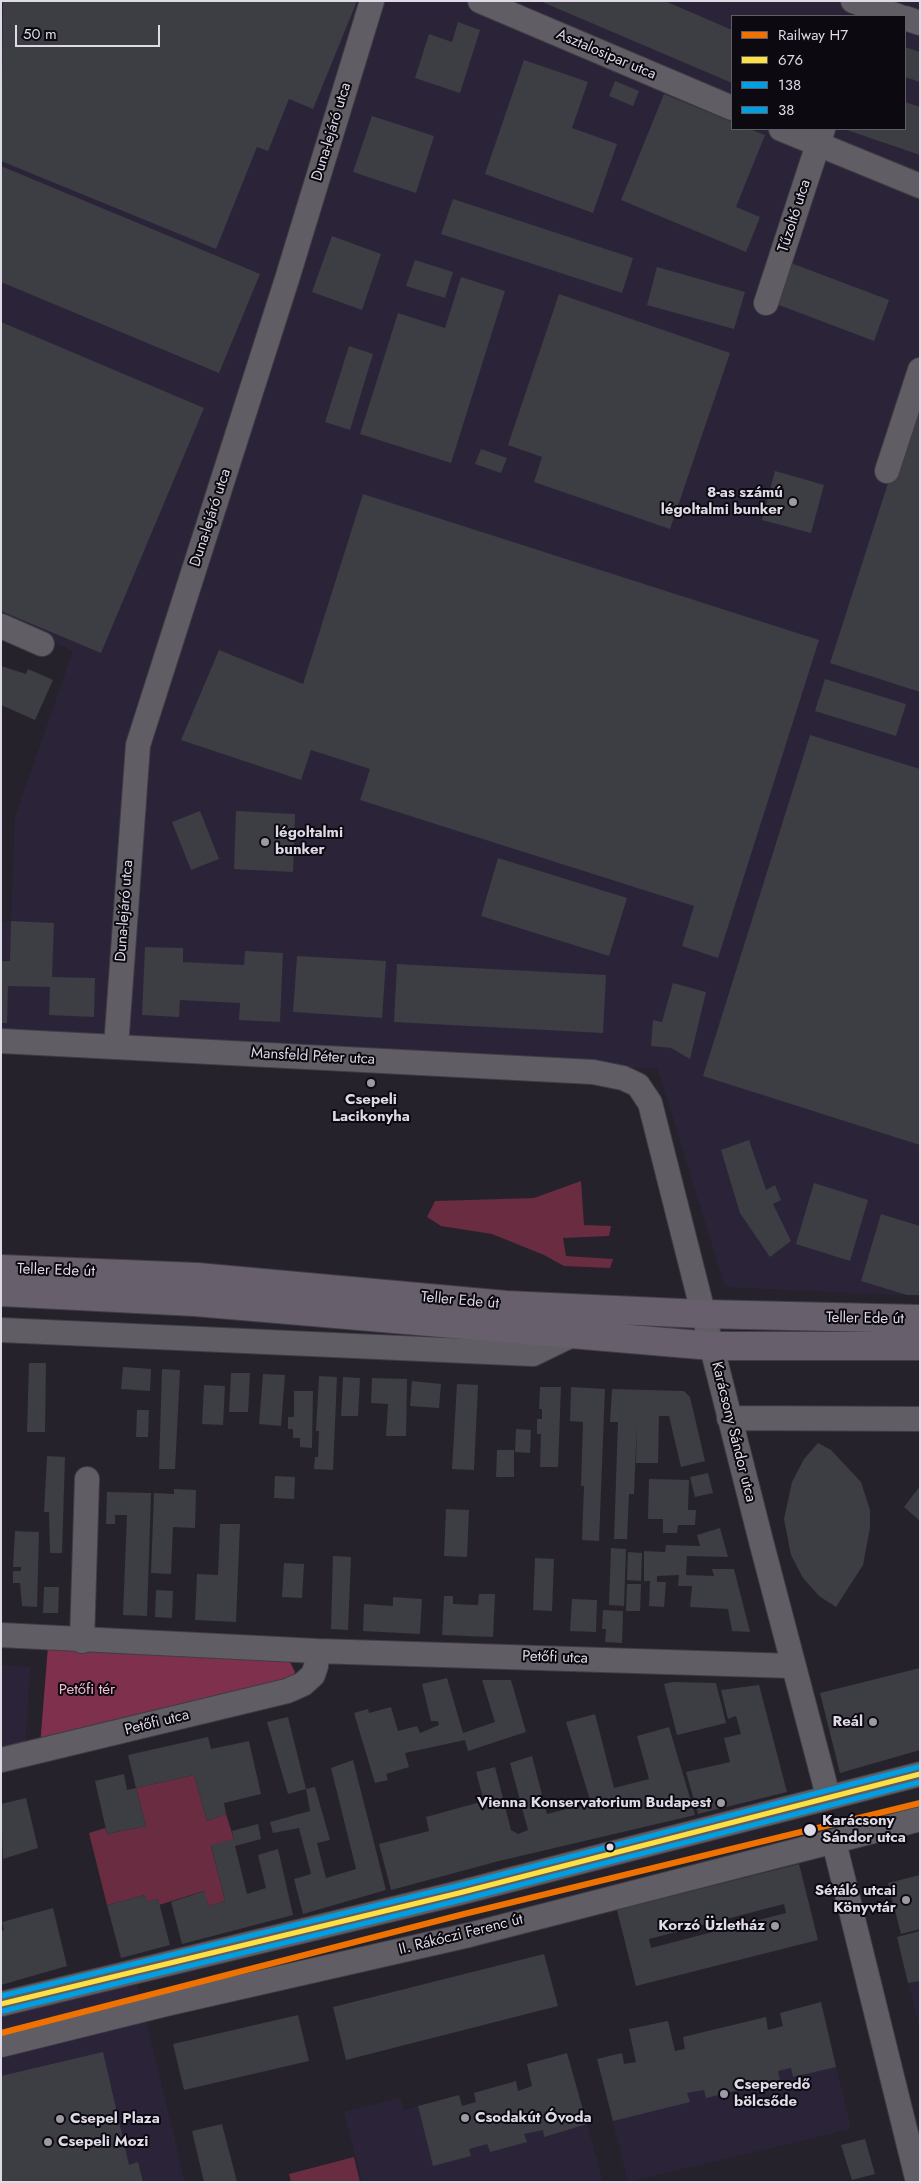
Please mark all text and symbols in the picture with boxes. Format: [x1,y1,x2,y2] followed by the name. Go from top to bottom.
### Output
[18,15,162,47] scale bar
[731,15,906,130] legend
[23,23,57,45] text: 50 m
[778,24,848,46] text: Railway H7
[553,26,659,84] street label: Asztalosipar utca
[778,49,803,71] text: 676
[778,74,801,96] text: 138
[308,81,356,183] street label: Duna-lejáró utca
[778,99,794,121] text: 38
[775,177,815,255] street label: Tűzoltó utca
[187,467,235,569] street label: Duna-lejáró utca
[661,484,783,519] place label: 8-as számú légoltalmi bunker
[787,496,799,508] marker: 8-as számú légoltalmi bunker
[275,824,343,859] place label: légoltalmi bunker
[259,836,271,848] marker: légoltalmi bunker
[112,860,138,962] street label: Duna-lejáró utca
[251,1045,375,1069] street label: Mansfeld Péter utca
[365,1077,377,1089] marker: Csepeli Lacikonyha
[332,1091,410,1126] place label: Csepeli Lacikonyha
[17,1261,95,1281] street label: Teller Ede út
[420,1289,500,1313] street label: Teller Ede út
[826,1309,904,1329] street label: Teller Ede út
[707,1360,759,1504] street label: Karácsony Sándor utca
[522,1648,588,1668] street label: Petőfi utca
[59,1681,115,1699] park label: Petőfi tér
[123,1706,191,1740] street label: Petőfi utca
[832,1713,863,1731] place label: Reál
[867,1716,879,1728] marker: Reál
[477,1794,711,1812] place label: Vienna Konservatorium Budapest
[715,1797,727,1809] marker: Vienna Konservatorium Budapest
[822,1812,906,1847] place label: Karácsony Sándor utca
[802,1822,818,1838] marker: Karácsony Sándor utca
[605,1842,615,1852] unlabelled marker
[815,1882,896,1917] place label: Sétáló utcai Könyvtár
[900,1894,912,1906] marker: Sétáló utcai Könyvtár
[397,1911,525,1959] street label: II. Rákóczi Ferenc út
[658,1917,765,1935] place label: Korzó Üzletház
[769,1920,781,1932] marker: Korzó Üzletház
[734,2076,810,2111] place label: Cseperedő bölcsőde
[718,2088,730,2100] marker: Cseperedő bölcsőde
[475,2109,592,2127] place label: Csodakút Óvoda
[70,2110,160,2128] place label: Csepel Plaza
[459,2112,471,2124] marker: Csodakút Óvoda
[54,2113,66,2125] marker: Csepel Plaza
[58,2133,148,2151] place label: Csepeli Mozi
[42,2136,54,2148] marker: Csepeli Mozi

